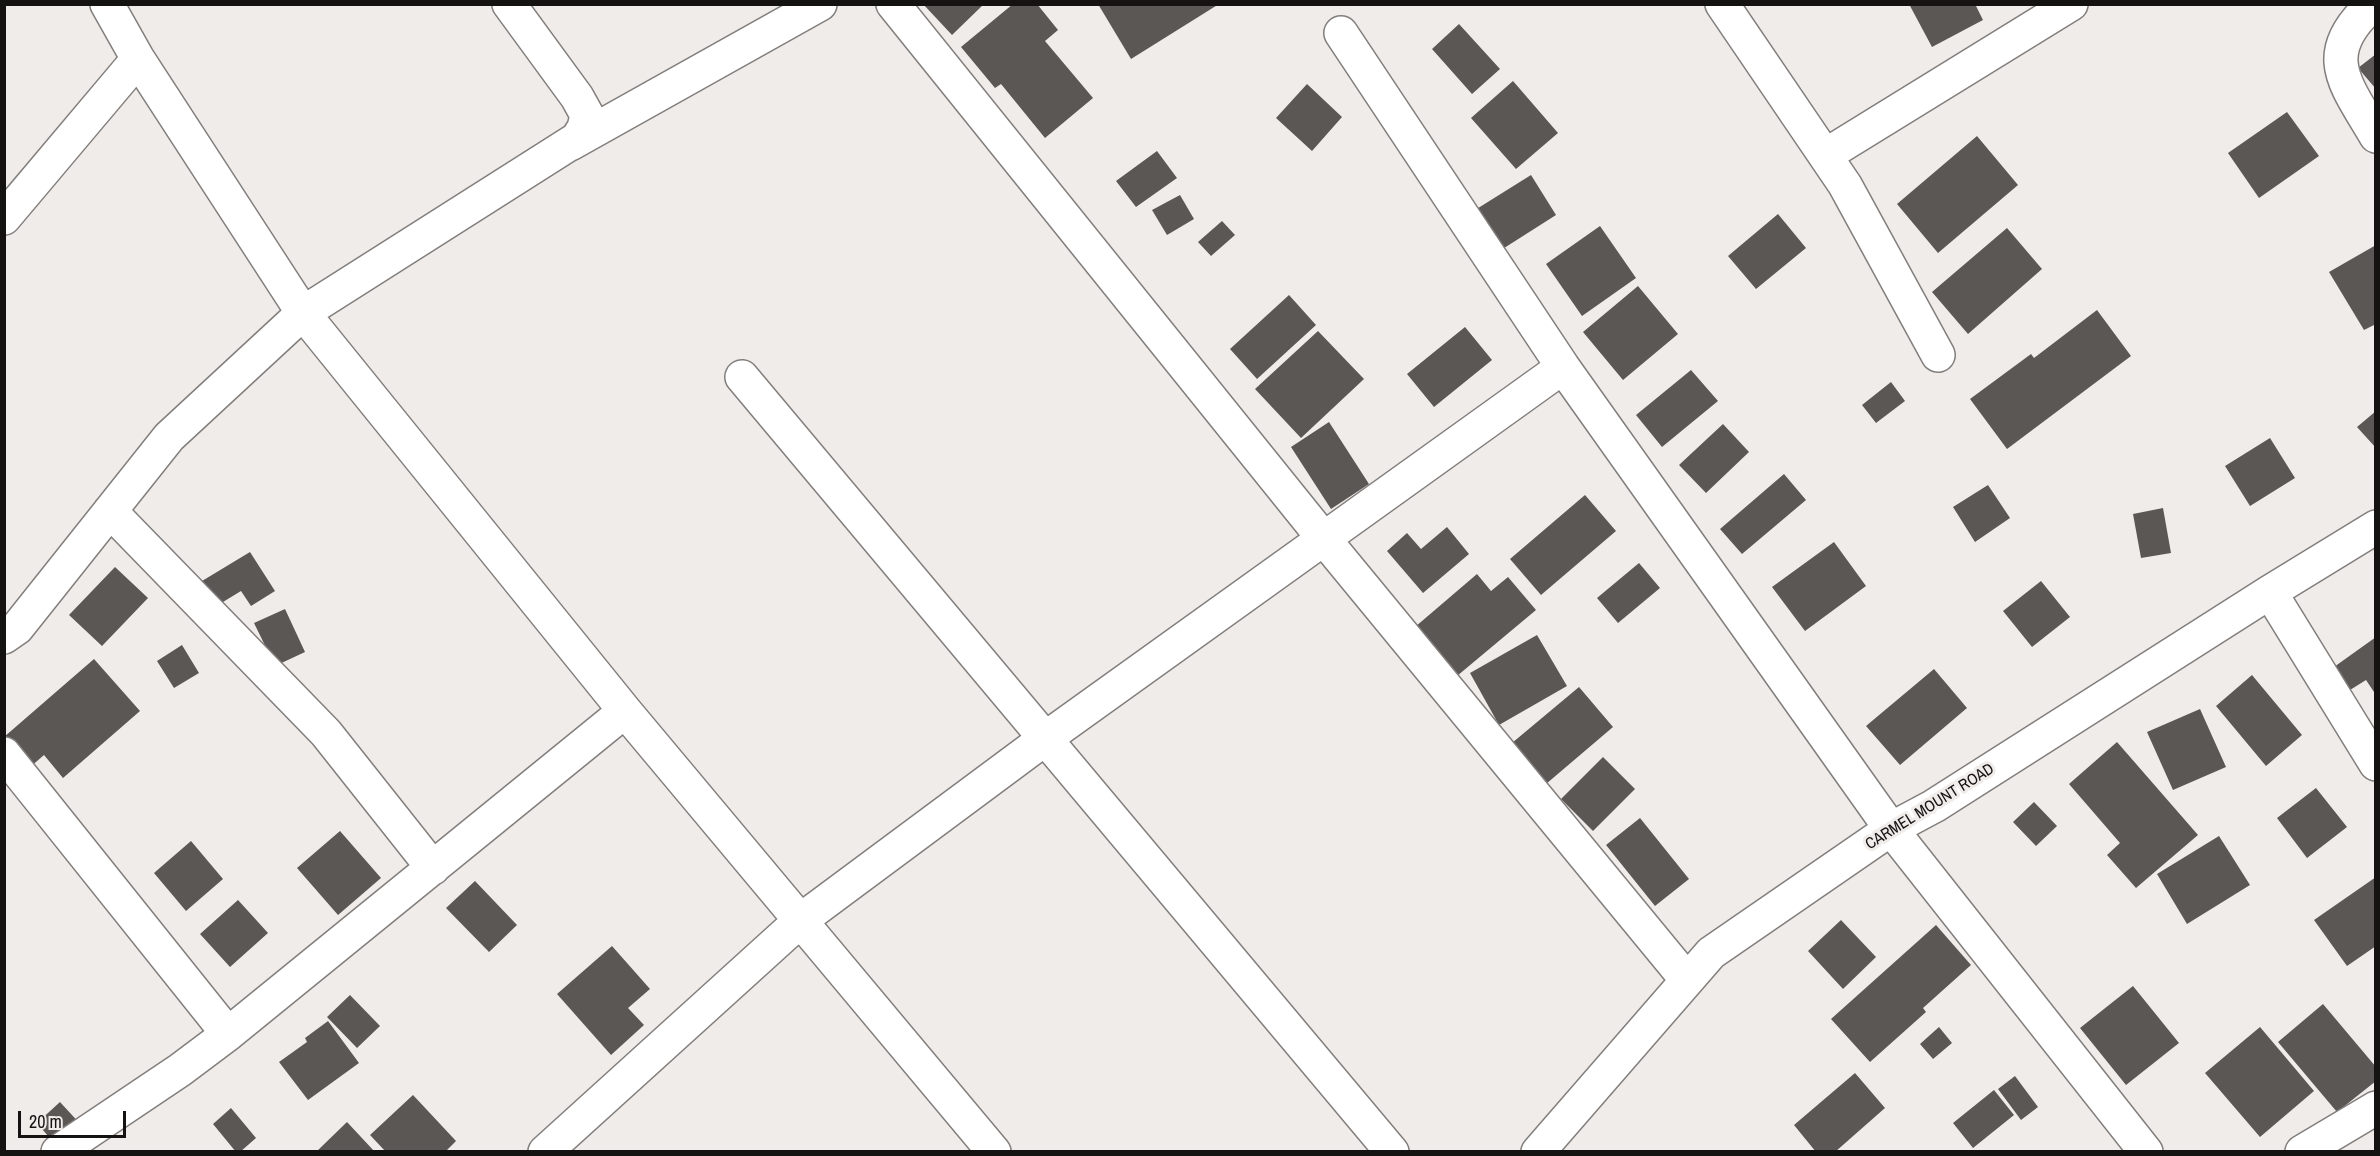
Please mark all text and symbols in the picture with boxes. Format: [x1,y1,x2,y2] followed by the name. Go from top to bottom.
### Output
[1862,760,1998,854] street label: CARMEL MOUNT ROAD
[21,1099,129,1137] scale bar
[29,1109,62,1134] text: 20 m

